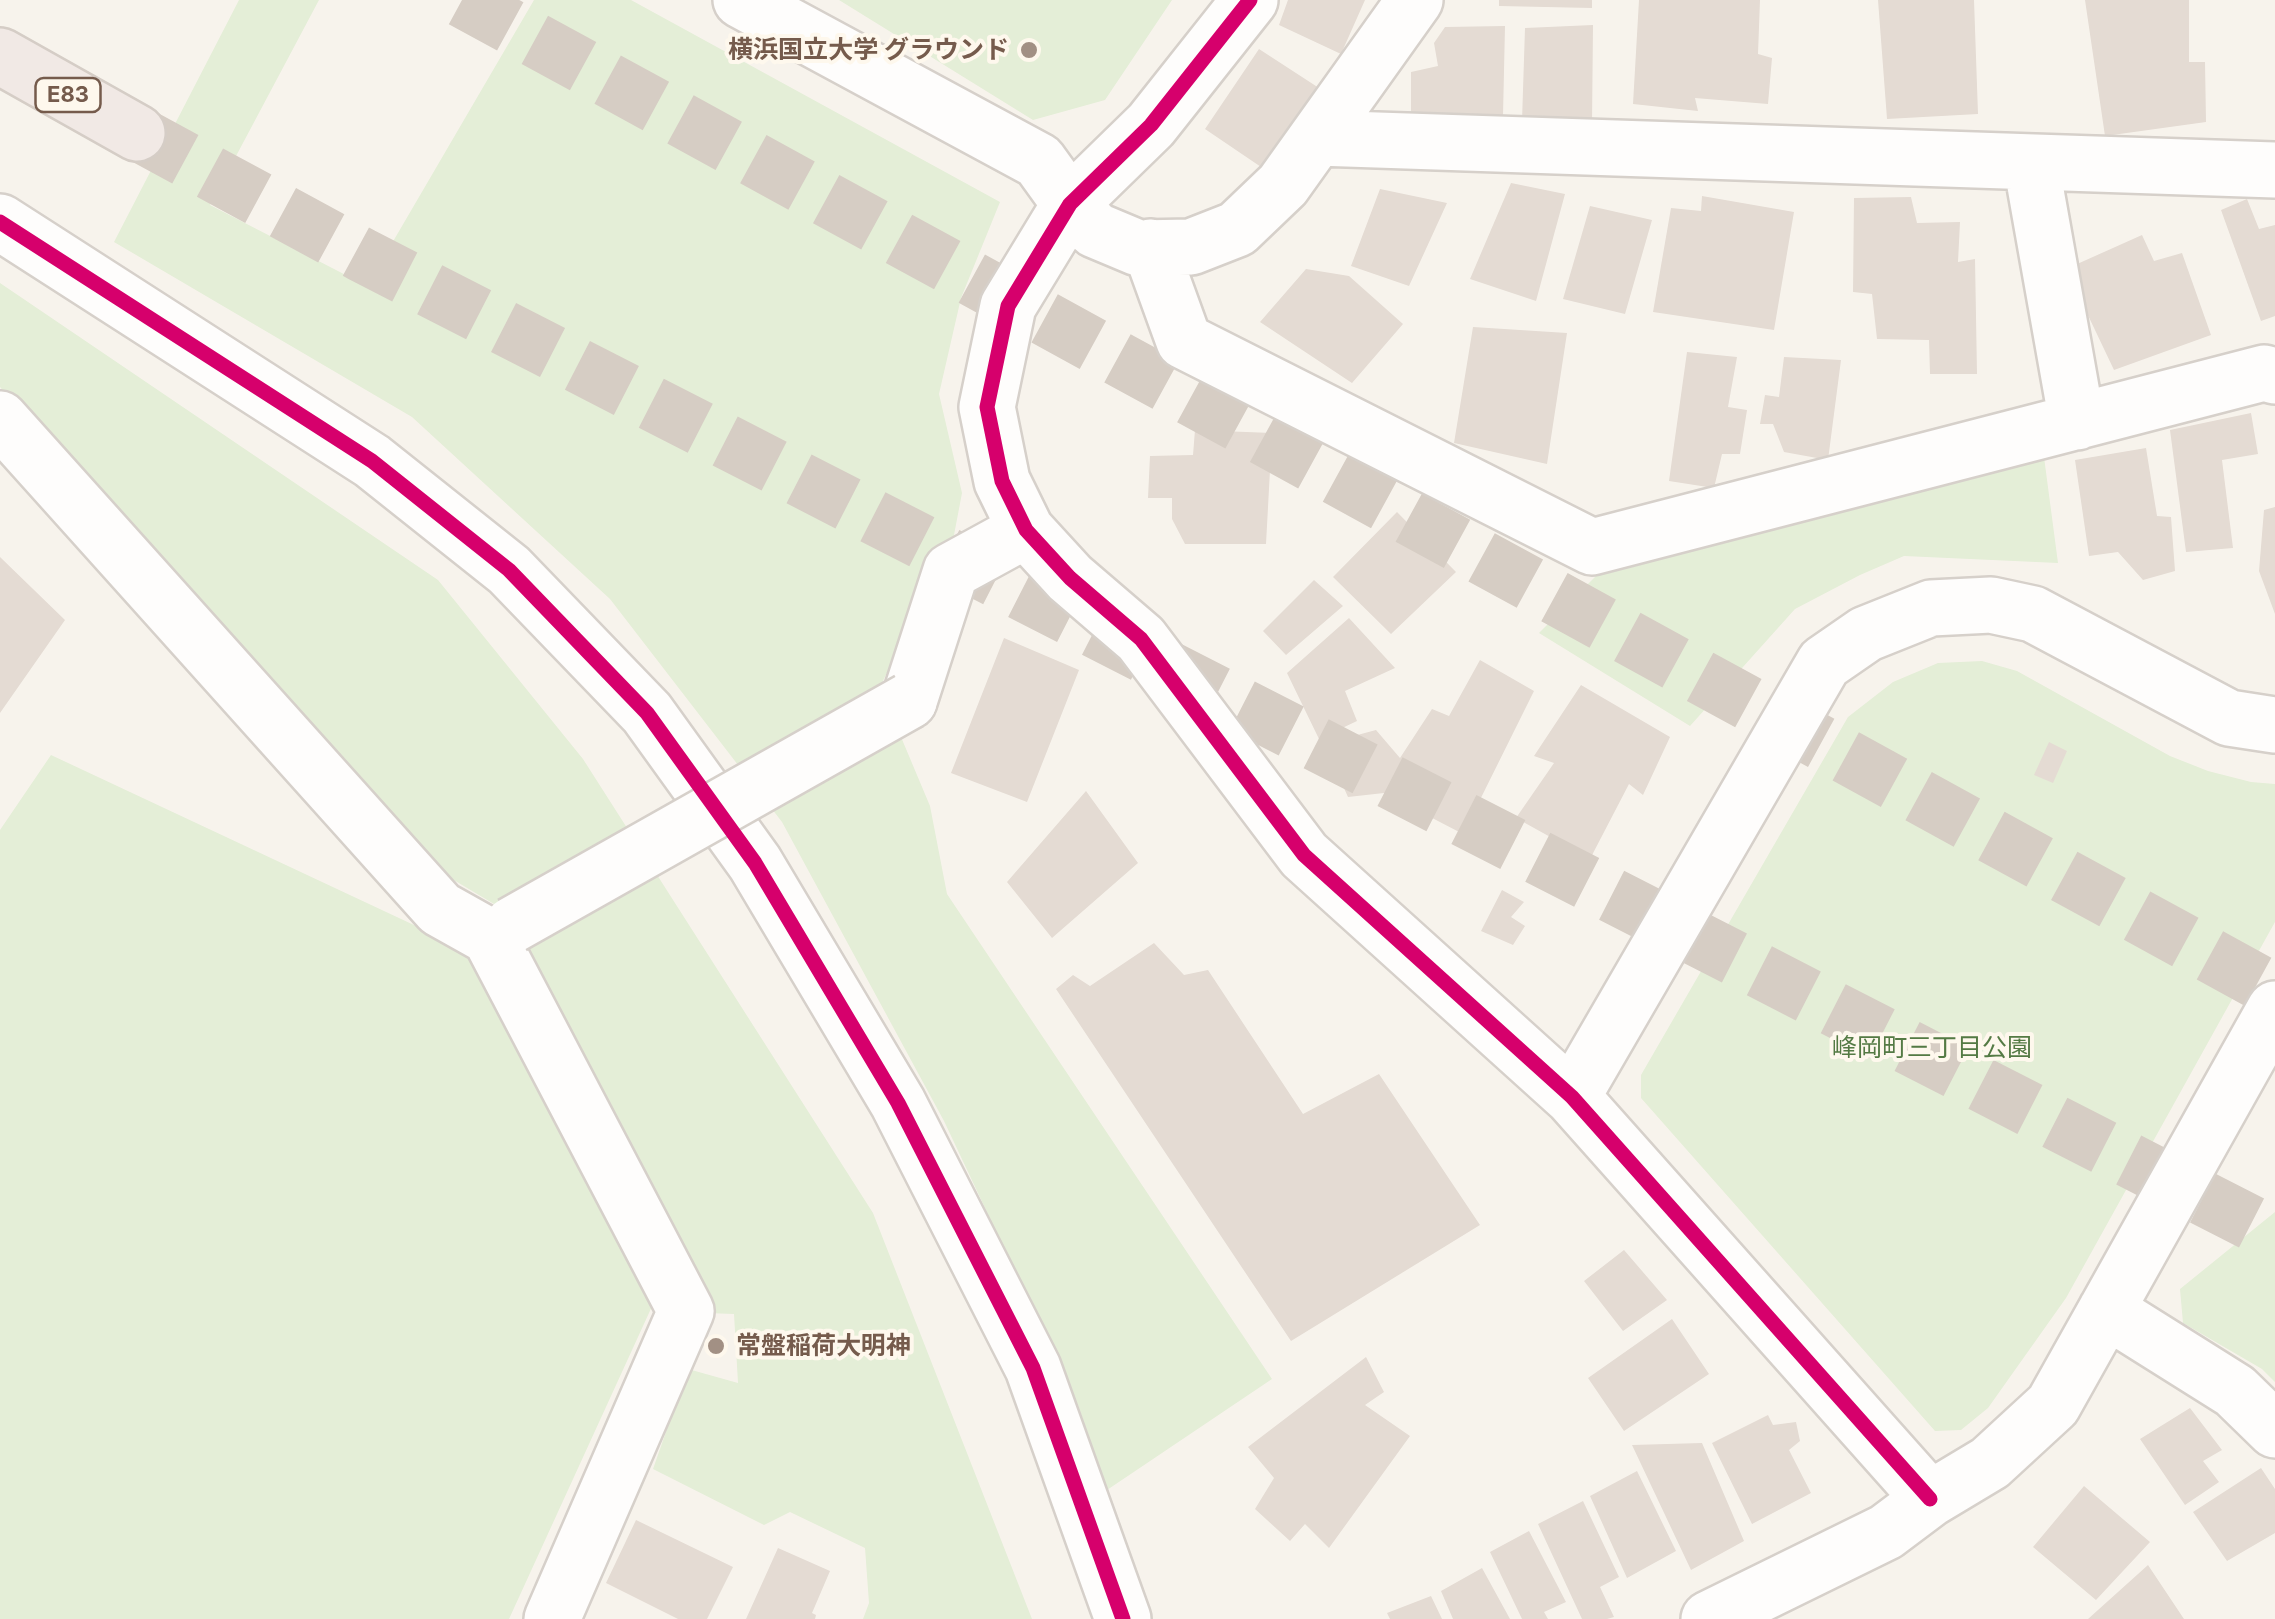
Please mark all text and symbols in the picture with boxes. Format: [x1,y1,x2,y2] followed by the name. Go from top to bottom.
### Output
[728,35,1009,65] place label: 横浜国立大学 グラウンド
[1018,39,1040,61] marker: 横浜国立大学 グラウンド
[36,78,100,112] road number: E83
[1832,1033,2032,1063] park label: 峰岡町三丁目公園
[736,1331,911,1361] place label: 常盤稲荷大明神
[705,1335,727,1357] marker: 常盤稲荷大明神

